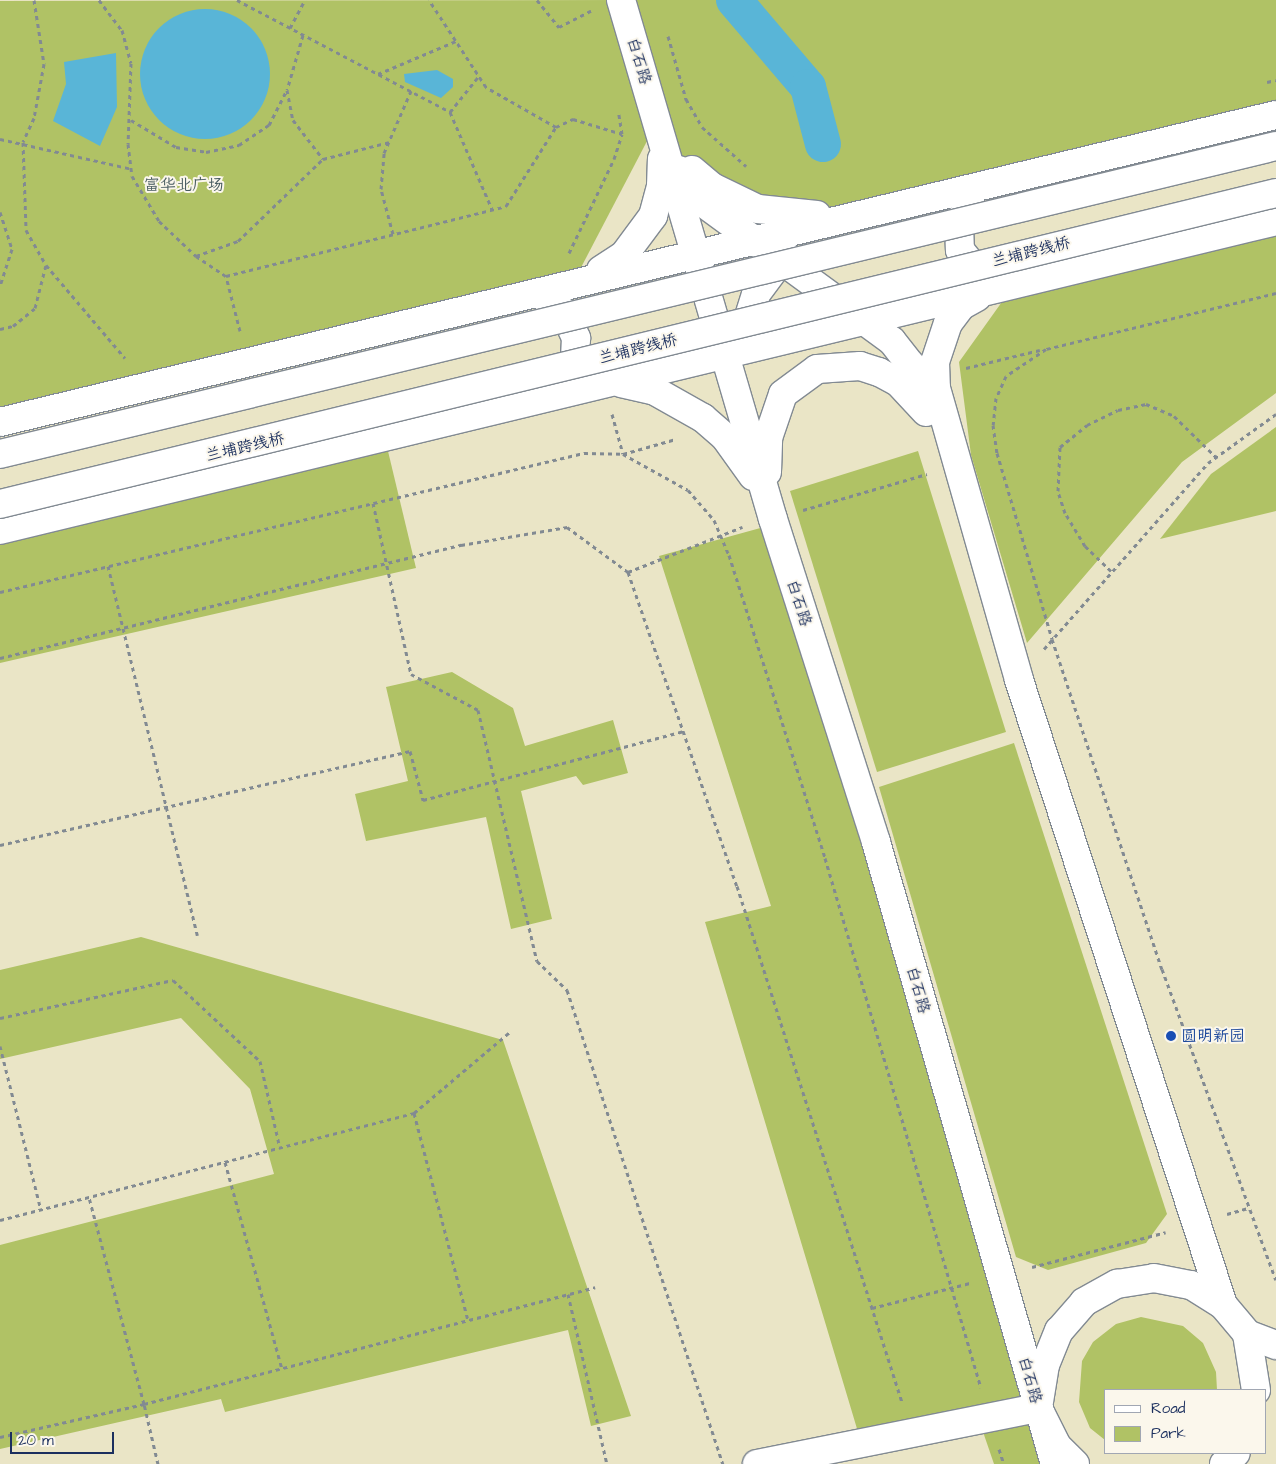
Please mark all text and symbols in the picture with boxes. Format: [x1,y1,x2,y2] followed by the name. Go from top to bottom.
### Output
[623,35,655,87] street label: 白石路
[144,175,224,195] park label: 富华北广场
[990,233,1072,271] street label: 兰埔跨线桥
[597,330,679,368] street label: 兰埔跨线桥
[204,429,286,465] street label: 兰埔跨线桥
[782,577,816,629] street label: 白石路
[902,964,934,1016] street label: 白石路
[1181,1026,1245,1046] place label: 圆明新园
[1165,1030,1177,1042] marker: 圆明新园
[1014,1354,1046,1406] street label: 白石路
[1104,1389,1266,1454] legend
[1151,1398,1185,1419] text: Road
[12,1422,116,1454] scale bar
[1151,1423,1186,1444] text: Park
[18,1430,54,1451] text: 20 m

